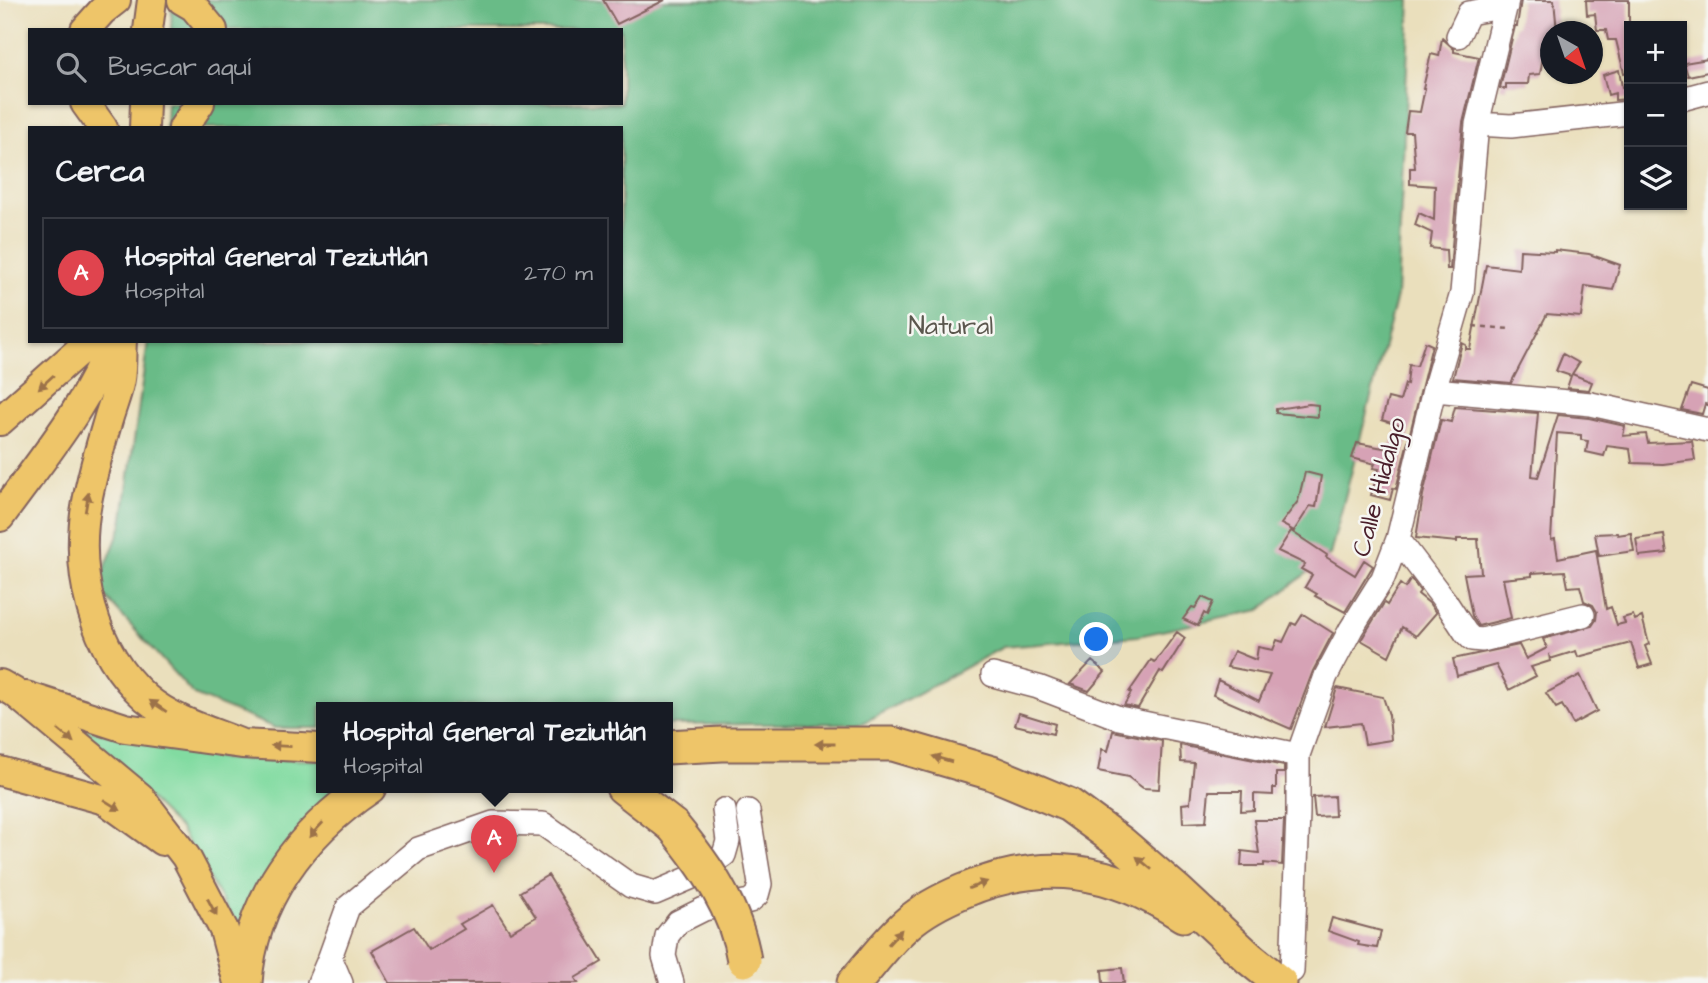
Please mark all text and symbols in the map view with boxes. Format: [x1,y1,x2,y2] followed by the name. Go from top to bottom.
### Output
[1540,21,1603,84] north arrow
[1624,21,1687,210] map controls
[1624,21,1687,84] button: +
[28,28,623,105] search box
[52,48,90,86] icon: search
[108,49,251,85] text: Buscar aquí
[1624,84,1687,147] button: −
[1624,147,1687,210] button: layers
[56,151,144,193] text: Cerca
[125,239,427,275] text: Hospital General Teziutlán
[74,257,88,289] text: A
[524,257,593,289] text: 270 m
[125,275,204,307] text: Hospital
[909,308,993,344] park label: Natural
[37,374,55,390] one-way arrow
[1343,413,1417,561] street label: Calle Hidalgo
[82,491,93,513] one-way arrow
[1079,622,1113,656] your location
[148,699,168,712] one-way arrow
[316,702,673,793] popup
[343,714,646,750] text: Hospital General Teziutlán
[58,728,75,743] one-way arrow
[814,738,836,750] one-way arrow
[270,740,292,751] one-way arrow
[343,750,423,782] text: Hospital
[932,753,953,763] one-way arrow
[102,799,121,812] one-way arrow
[471,815,517,873] pin: A
[309,821,325,838] one-way arrow
[1136,856,1153,871] one-way arrow
[967,880,988,891] one-way arrow
[206,897,217,917] one-way arrow
[887,928,903,946] one-way arrow

